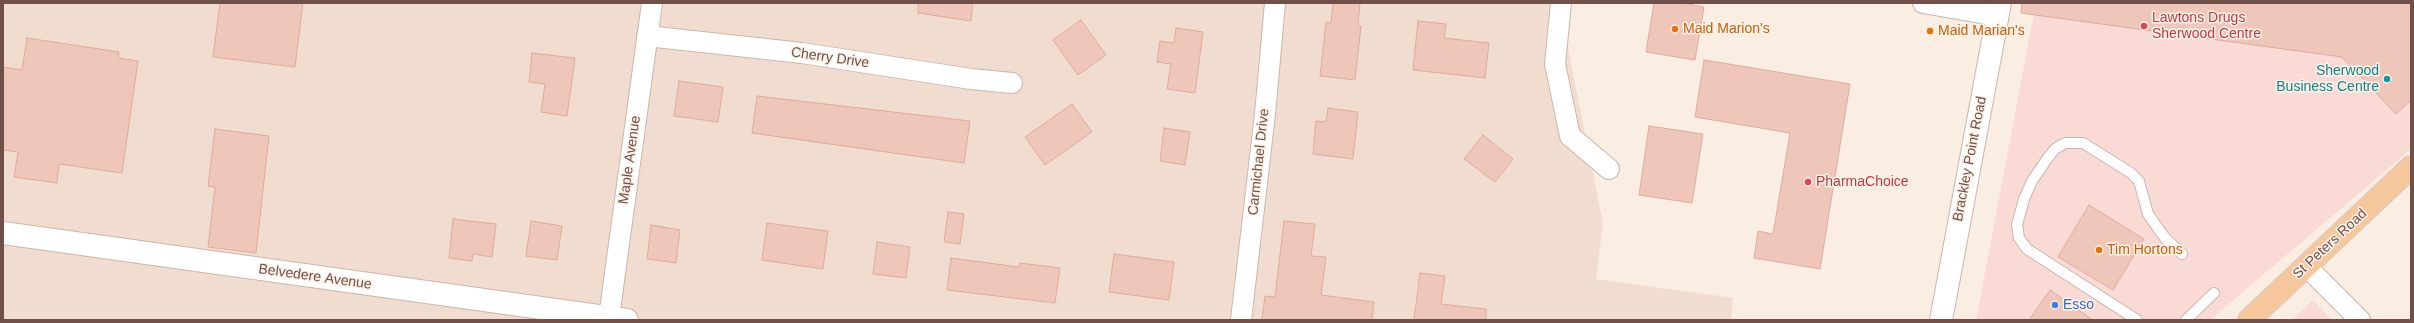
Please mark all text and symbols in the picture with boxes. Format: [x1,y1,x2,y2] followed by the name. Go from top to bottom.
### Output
[2152,10,2261,42] place label: Lawtons Drugs Sherwood Centre
[1683,21,1770,37] place label: Maid Marion's
[2139,21,2149,31] marker: Lawtons Drugs Sherwood Centre
[1938,23,2025,39] place label: Maid Marian's
[1670,24,1680,34] marker: Maid Marion's
[1925,26,1935,36] marker: Maid Marian's
[790,44,870,72] street label: Cherry Drive
[2276,63,2379,96] place label: Sherwood Business Centre
[2382,74,2392,84] marker: Sherwood Business Centre
[1950,95,1990,223] street label: Brackley Point Road
[1245,108,1273,216] street label: Carmichael Drive
[615,115,645,205] street label: Maple Avenue
[1816,174,1909,190] place label: PharmaChoice
[1803,177,1813,187] marker: PharmaChoice
[2290,205,2370,283] street label: St Peters Road
[2107,242,2183,258] place label: Tim Hortons
[2094,245,2104,255] marker: Tim Hortons
[257,261,373,293] street label: Belvedere Avenue
[2063,297,2094,313] place label: Esso
[2050,300,2060,310] marker: Esso

